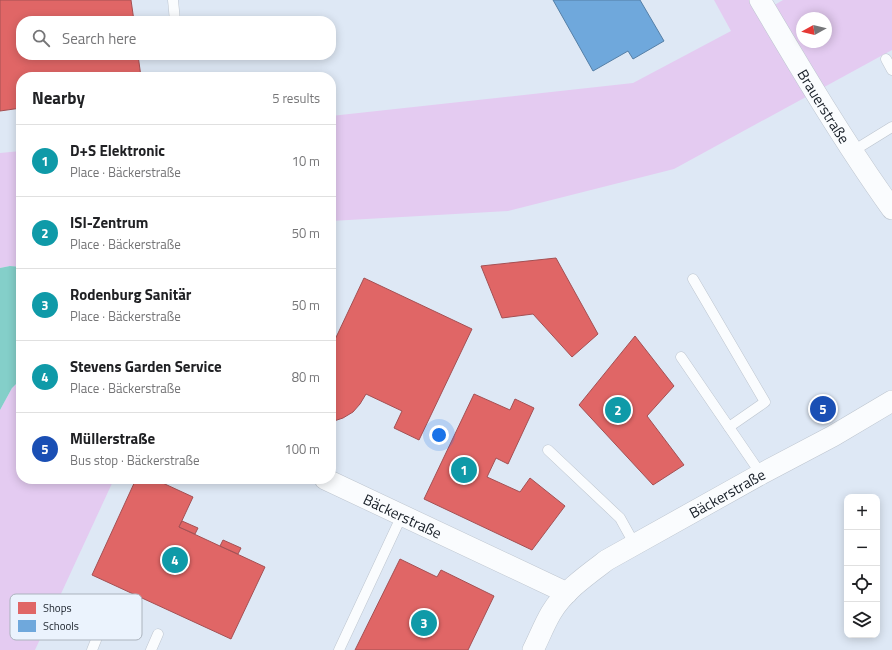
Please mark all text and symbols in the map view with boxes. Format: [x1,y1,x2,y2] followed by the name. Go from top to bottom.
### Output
[796,12,832,48] north arrow
[16,16,336,60] search box
[30,27,52,49] icon: search
[62,27,136,50] text: Search here
[792,65,856,148] street label: Brauerstraße
[32,85,85,111] text: Nearby
[272,88,320,108] text: 5 results
[70,139,165,162] text: D+S Elektronic
[41,151,49,171] text: 1
[292,151,320,171] text: 10 m
[70,162,181,182] text: Place · Bäckerstraße
[70,211,148,234] text: ISI-Zentrum
[41,223,49,243] text: 2
[292,223,320,243] text: 50 m
[70,234,181,254] text: Place · Bäckerstraße
[70,283,191,306] text: Rodenburg Sanitär
[41,295,49,315] text: 3
[292,295,320,315] text: 50 m
[70,306,181,326] text: Place · Bäckerstraße
[70,355,222,378] text: Stevens Garden Service
[41,367,49,387] text: 4
[292,367,320,387] text: 80 m
[70,378,181,398] text: Place · Bäckerstraße
[810,394,836,424] pin: 5
[605,395,631,425] pin: 2
[429,425,449,445] your location
[70,427,155,450] text: Müllerstraße
[41,439,49,459] text: 5
[284,439,320,459] text: 100 m
[70,450,200,470] text: Bus stop · Bäckerstraße
[451,455,477,485] pin: 1
[684,463,769,524] street label: Bäckerstraße
[360,487,446,544] street label: Bäckerstraße
[844,494,880,638] map controls
[844,494,880,530] button: +
[844,530,880,566] button: −
[162,545,188,575] pin: 4
[844,566,880,602] button: locate
[10,594,142,640] legend
[43,600,72,616] text: Shops
[844,602,880,638] button: layers
[411,608,437,638] pin: 3
[43,618,79,634] text: Schools

